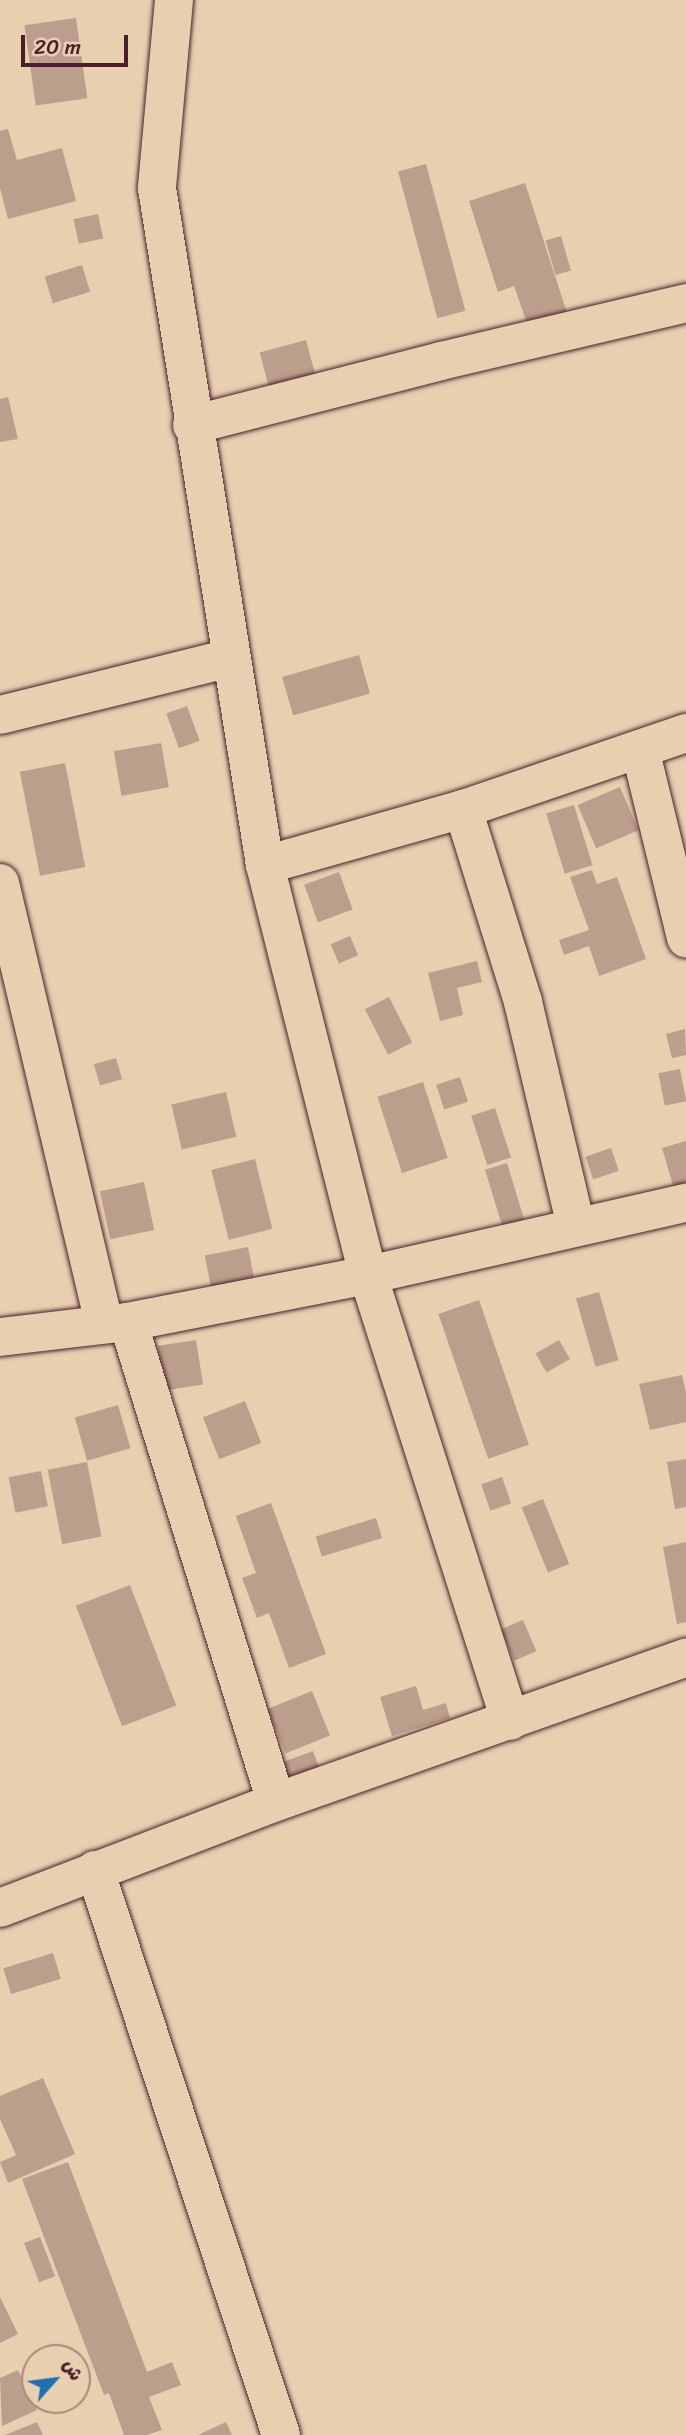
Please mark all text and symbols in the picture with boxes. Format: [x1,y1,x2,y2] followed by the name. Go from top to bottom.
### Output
[24,21,131,65] scale bar
[34,28,81,66] text: 20 m
[21,2344,91,2414] north arrow
[54,2353,93,2387] text: ش

